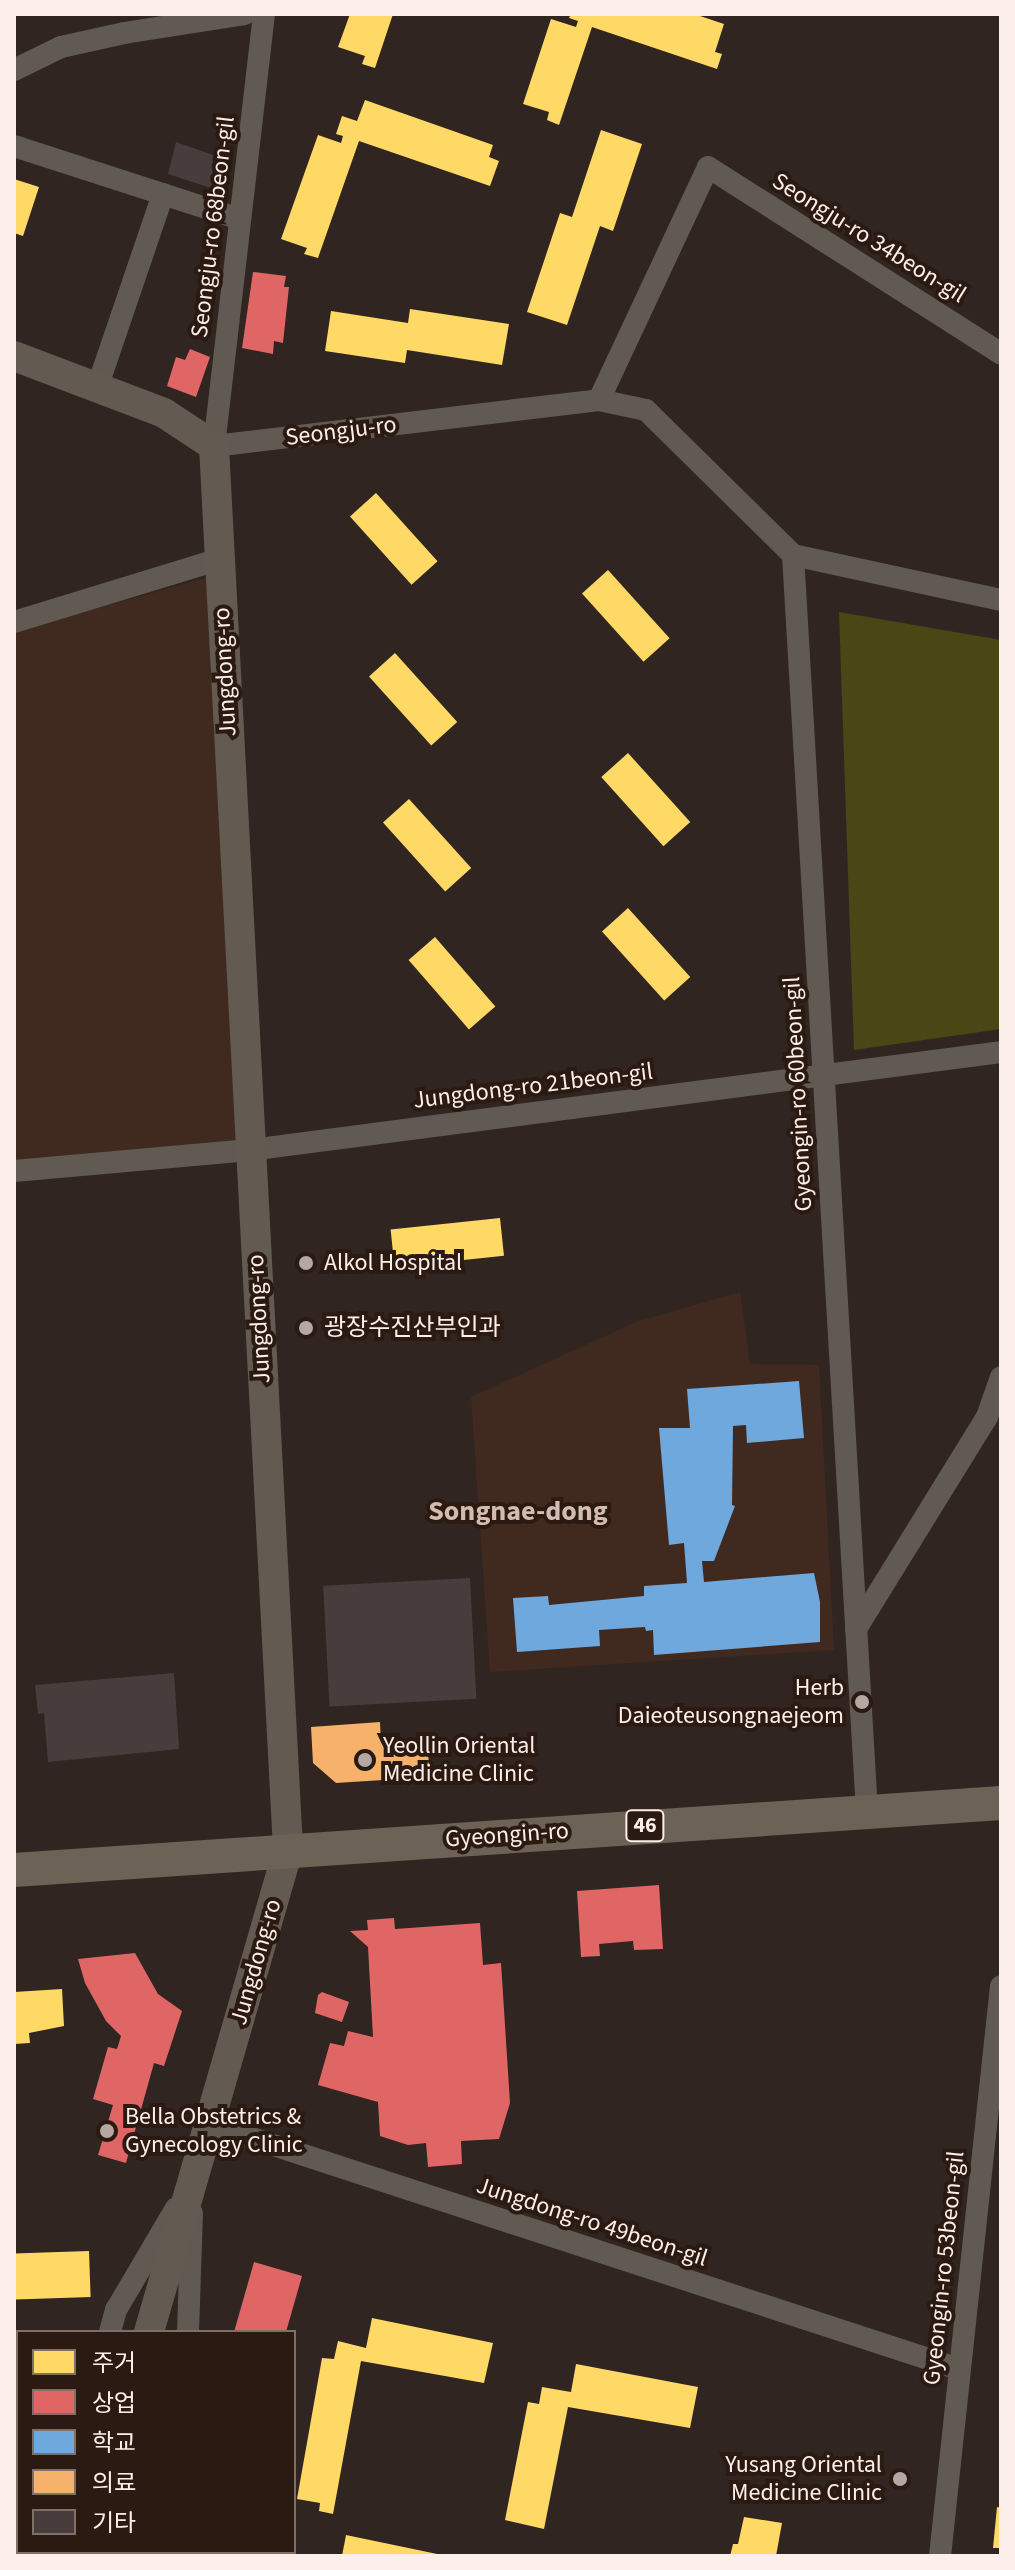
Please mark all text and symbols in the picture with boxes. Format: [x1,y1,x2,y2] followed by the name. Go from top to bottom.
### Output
[185,115,241,339] street label: Seongju-ro 68beon-gil
[767,167,971,309] street label: Seongju-ro 34beon-gil
[284,410,398,452] street label: Seongju-ro
[207,607,243,737] street label: Jungdong-ro
[777,976,819,1212] street label: Gyeongin-ro 60beon-gil
[412,1057,654,1115] street label: Jungdong-ro 21beon-gil
[324,1249,462,1277] place label: Alkol Hospital
[295,1252,317,1274] marker: Alkol Hospital
[241,1254,277,1384] street label: Jungdong-ro
[324,1314,501,1342] place label: 광장수진산부인과
[295,1317,317,1339] marker: 광장수진산부인과
[428,1494,608,1528] district label: Songnae-dong
[618,1674,844,1730] place label: Herb Daieoteusongnaejeom
[851,1691,873,1713] marker: Herb Daieoteusongnaejeom
[383,1732,535,1788] place label: Yeollin Oriental Medicine Clinic
[354,1749,376,1771] marker: Yeollin Oriental Medicine Clinic
[625,1808,665,1844] road number: 46
[444,1816,570,1854] street label: Gyeongin-ro
[224,1896,288,2028] street label: Jungdong-ro
[125,2103,303,2159] place label: Bella Obstetrics & Gynecology Clinic
[96,2120,118,2142] marker: Bella Obstetrics & Gynecology Clinic
[917,2150,971,2386] street label: Gyeongin-ro 53beon-gil
[473,2171,711,2273] street label: Jungdong-ro 49beon-gil
[16,2330,296,2554] legend
[92,2346,136,2381] text: 주거
[92,2386,136,2421] text: 상업
[92,2426,136,2461] text: 학교
[725,2451,882,2507] place label: Yusang Oriental Medicine Clinic
[92,2466,136,2501] text: 의료
[889,2468,911,2490] marker: Yusang Oriental Medicine Clinic
[92,2506,136,2541] text: 기타

